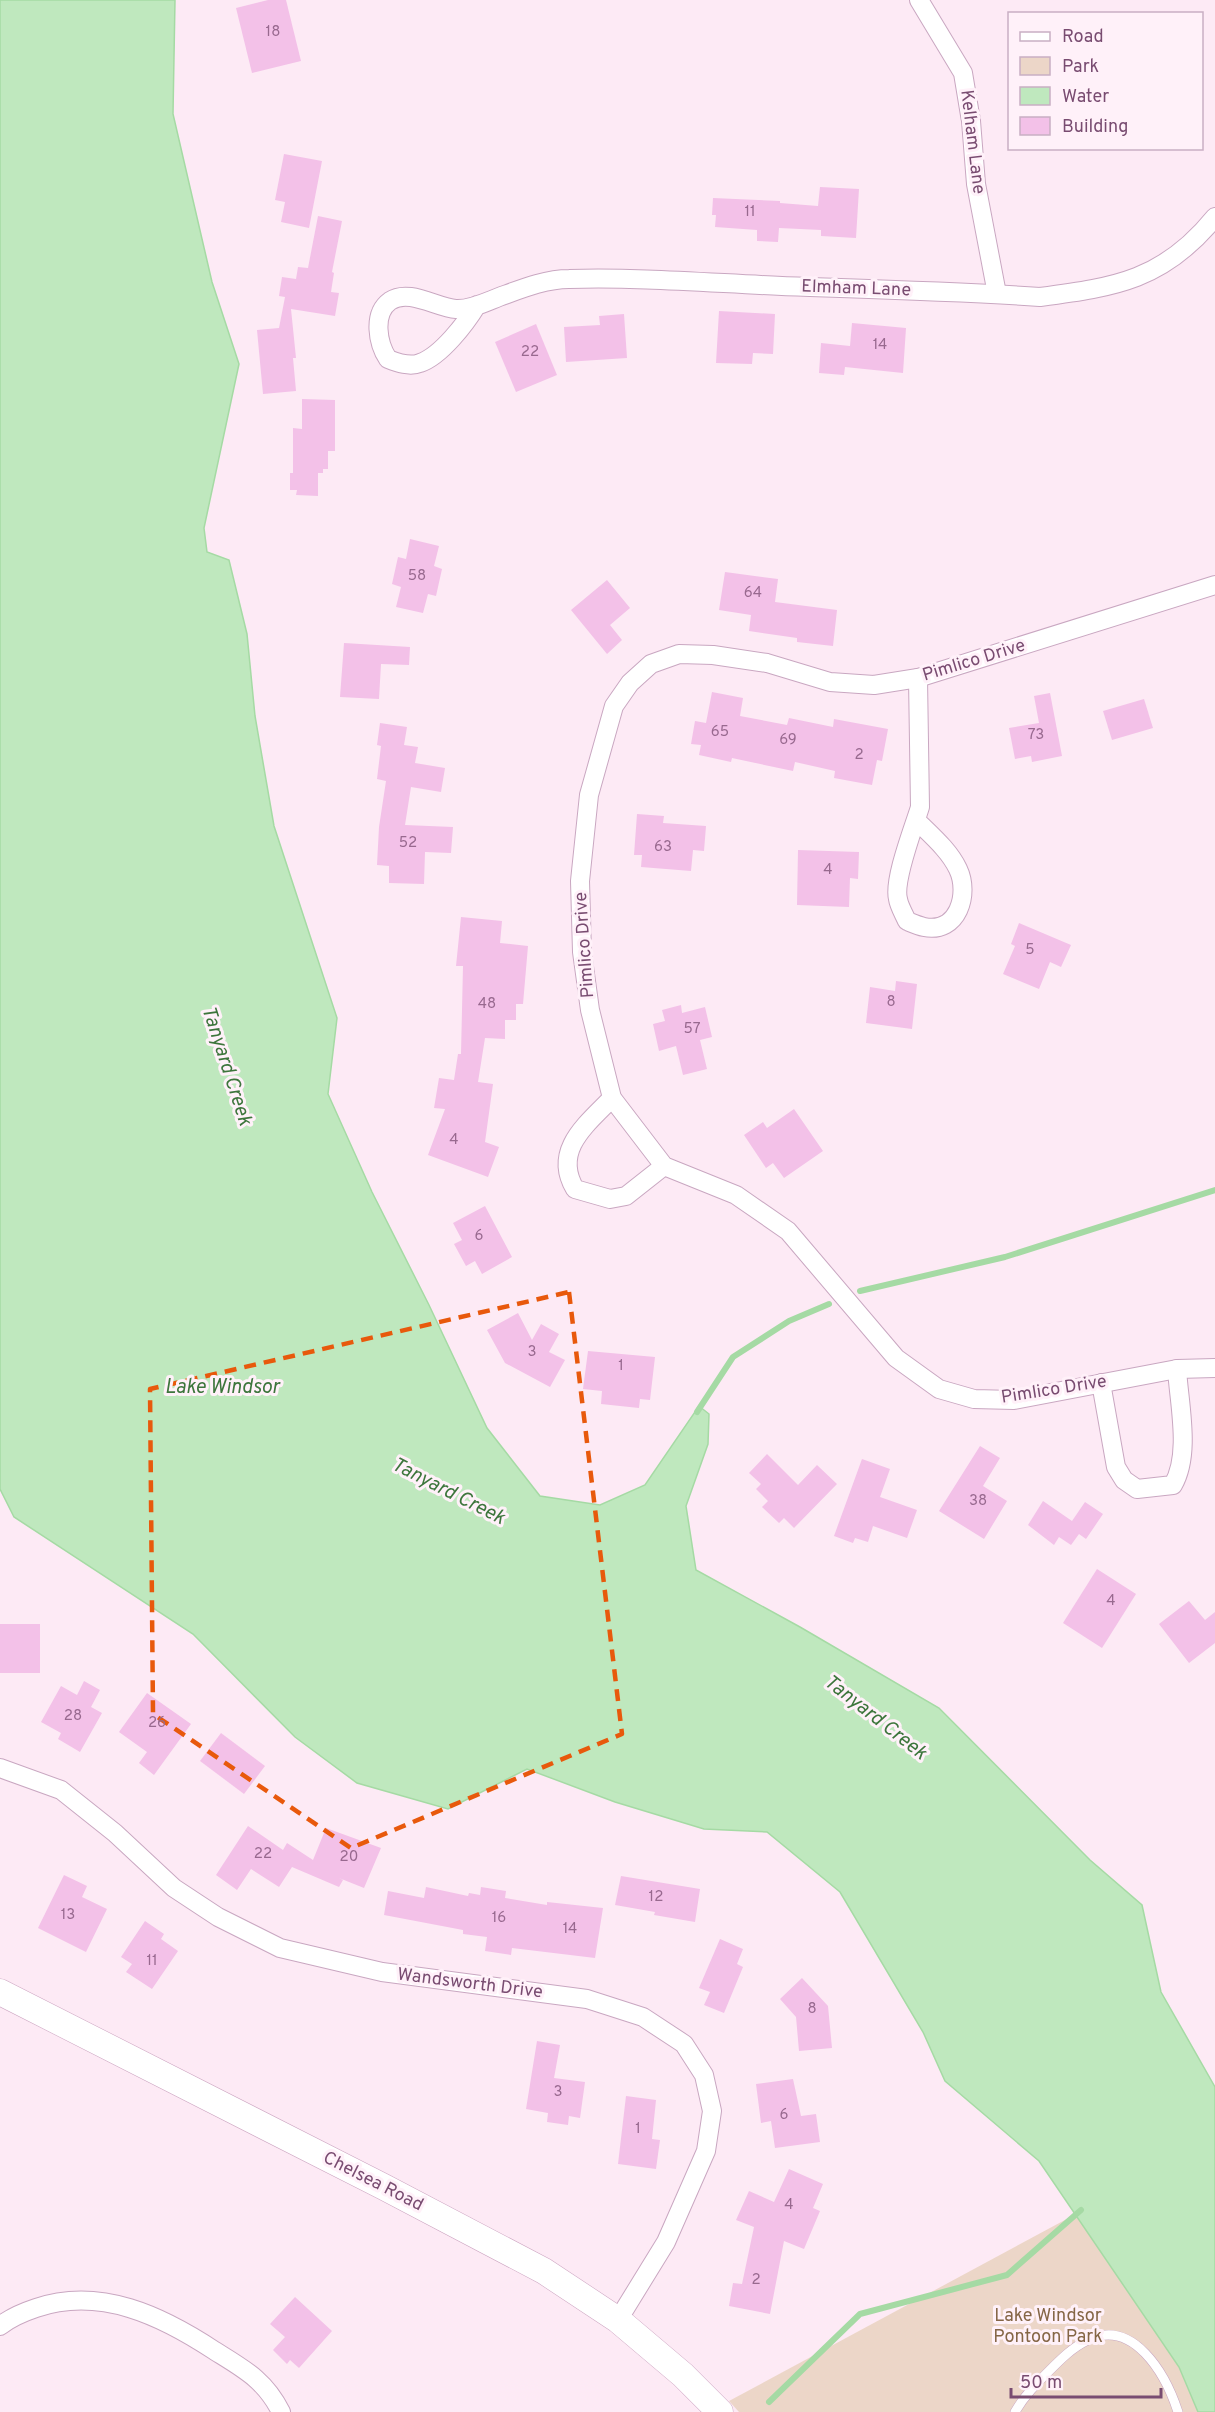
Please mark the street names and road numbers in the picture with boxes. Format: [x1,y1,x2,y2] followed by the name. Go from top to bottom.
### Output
[954,88,990,196] street label: Kelham Lane
[801,276,911,302] street label: Elmham Lane
[920,634,1028,688] street label: Pimlico Drive
[570,891,600,999] street label: Pimlico Drive
[1000,1370,1108,1410] street label: Pimlico Drive
[396,1964,544,2004] street label: Wandsworth Drive
[319,2147,427,2217] street label: Chelsea Road

